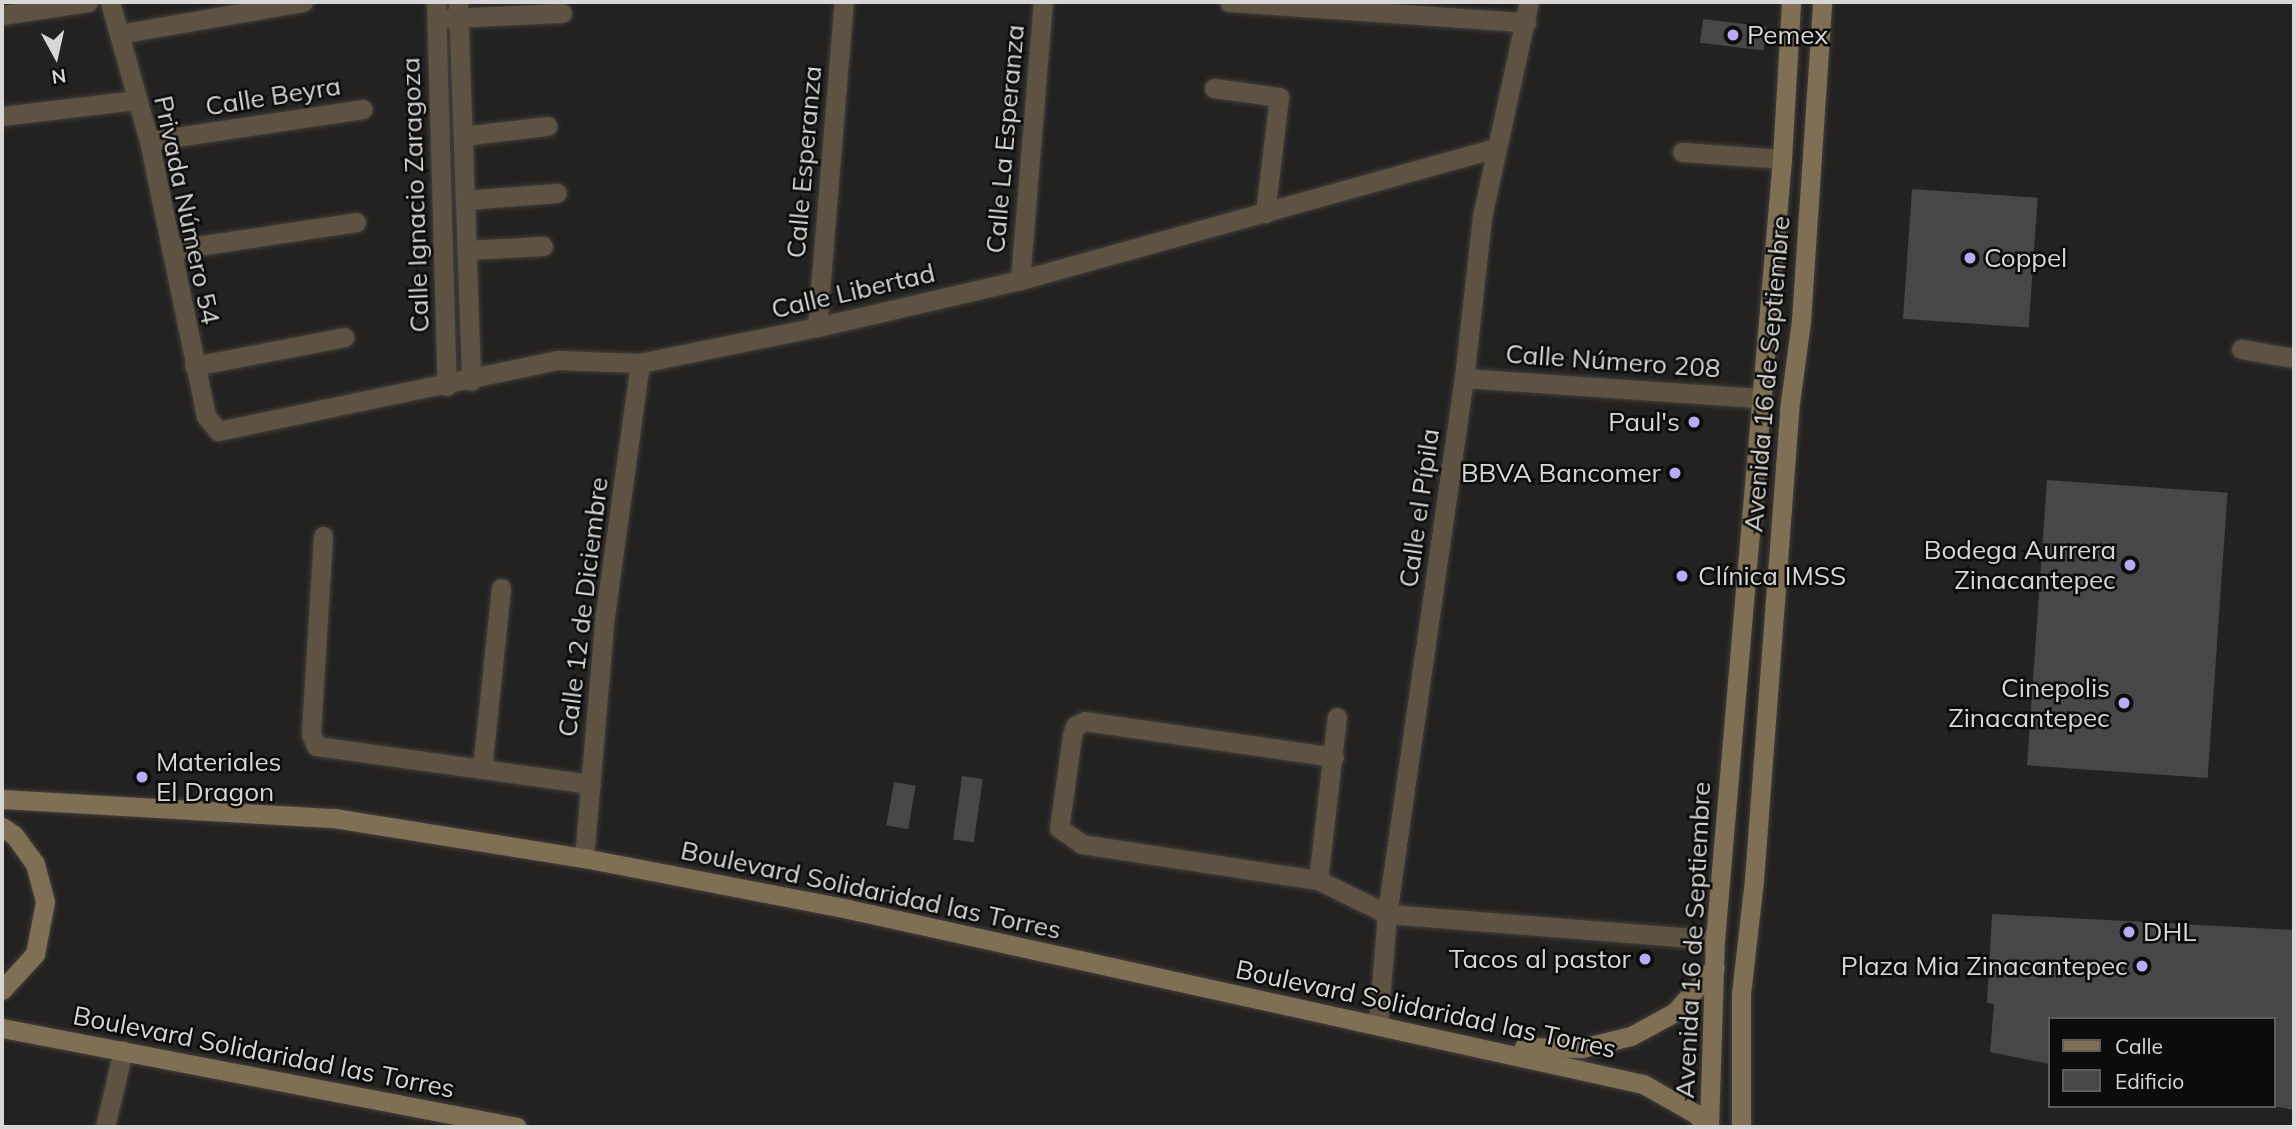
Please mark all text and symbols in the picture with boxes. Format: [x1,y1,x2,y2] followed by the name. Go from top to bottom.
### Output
[1747,19,1828,51] place label: Pemex
[21,21,91,91] north arrow
[979,23,1031,255] street label: Calle La Esperanza
[1725,27,1741,43] marker: Pemex
[395,57,435,333] street label: Calle Ignacio Zaragoza
[50,64,68,90] text: N
[780,64,828,260] street label: Calle Esperanza
[203,70,343,122] street label: Calle Beyra
[148,93,226,327] street label: Privada Número 54
[1738,215,1796,533] street label: Avenida 16 de Septiembre
[1984,242,2067,274] place label: Coppel
[1962,250,1978,266] marker: Coppel
[768,257,938,325] street label: Calle Libertad
[1504,338,1722,384] street label: Calle Número 208
[1608,406,1680,438] place label: Paul's
[1686,414,1702,430] marker: Paul's
[1392,427,1446,589] street label: Calle el Pípila
[1461,457,1661,489] place label: BBVA Bancomer
[1667,465,1683,481] marker: BBVA Bancomer
[552,475,614,739] street label: Calle 12 de Diciembre
[1924,534,2116,596] place label: Bodega Aurrera Zinacantepec
[2122,557,2138,573] marker: Bodega Aurrera Zinacantepec
[1698,560,1846,592] place label: Clínica IMSS
[1672,566,1692,586] marker: Clínica IMSS
[1948,672,2110,734] place label: Cinepolis Zinacantepec
[2116,695,2132,711] marker: Cinepolis Zinacantepec
[156,746,281,808] place label: Materiales El Dragon
[134,769,150,785] marker: Materiales El Dragon
[1669,781,1717,1099] street label: Avenida 16 de Septiembre
[678,834,1064,946] street label: Boulevard Solidaridad las Torres
[2143,916,2197,948] place label: DHL
[2121,924,2137,940] marker: DHL
[1449,943,1631,975] place label: Tacos al pastor
[1841,950,2128,982] place label: Plaza Mia Zinacantepec
[1637,951,1653,967] marker: Tacos al pastor
[1233,953,1619,1065] street label: Boulevard Solidaridad las Torres
[2134,958,2150,974] marker: Plaza Mia Zinacantepec
[71,1000,457,1104] street label: Boulevard Solidaridad las Torres
[2048,1017,2275,1108] legend
[2115,1033,2163,1059] text: Calle
[2115,1068,2184,1094] text: Edificio

